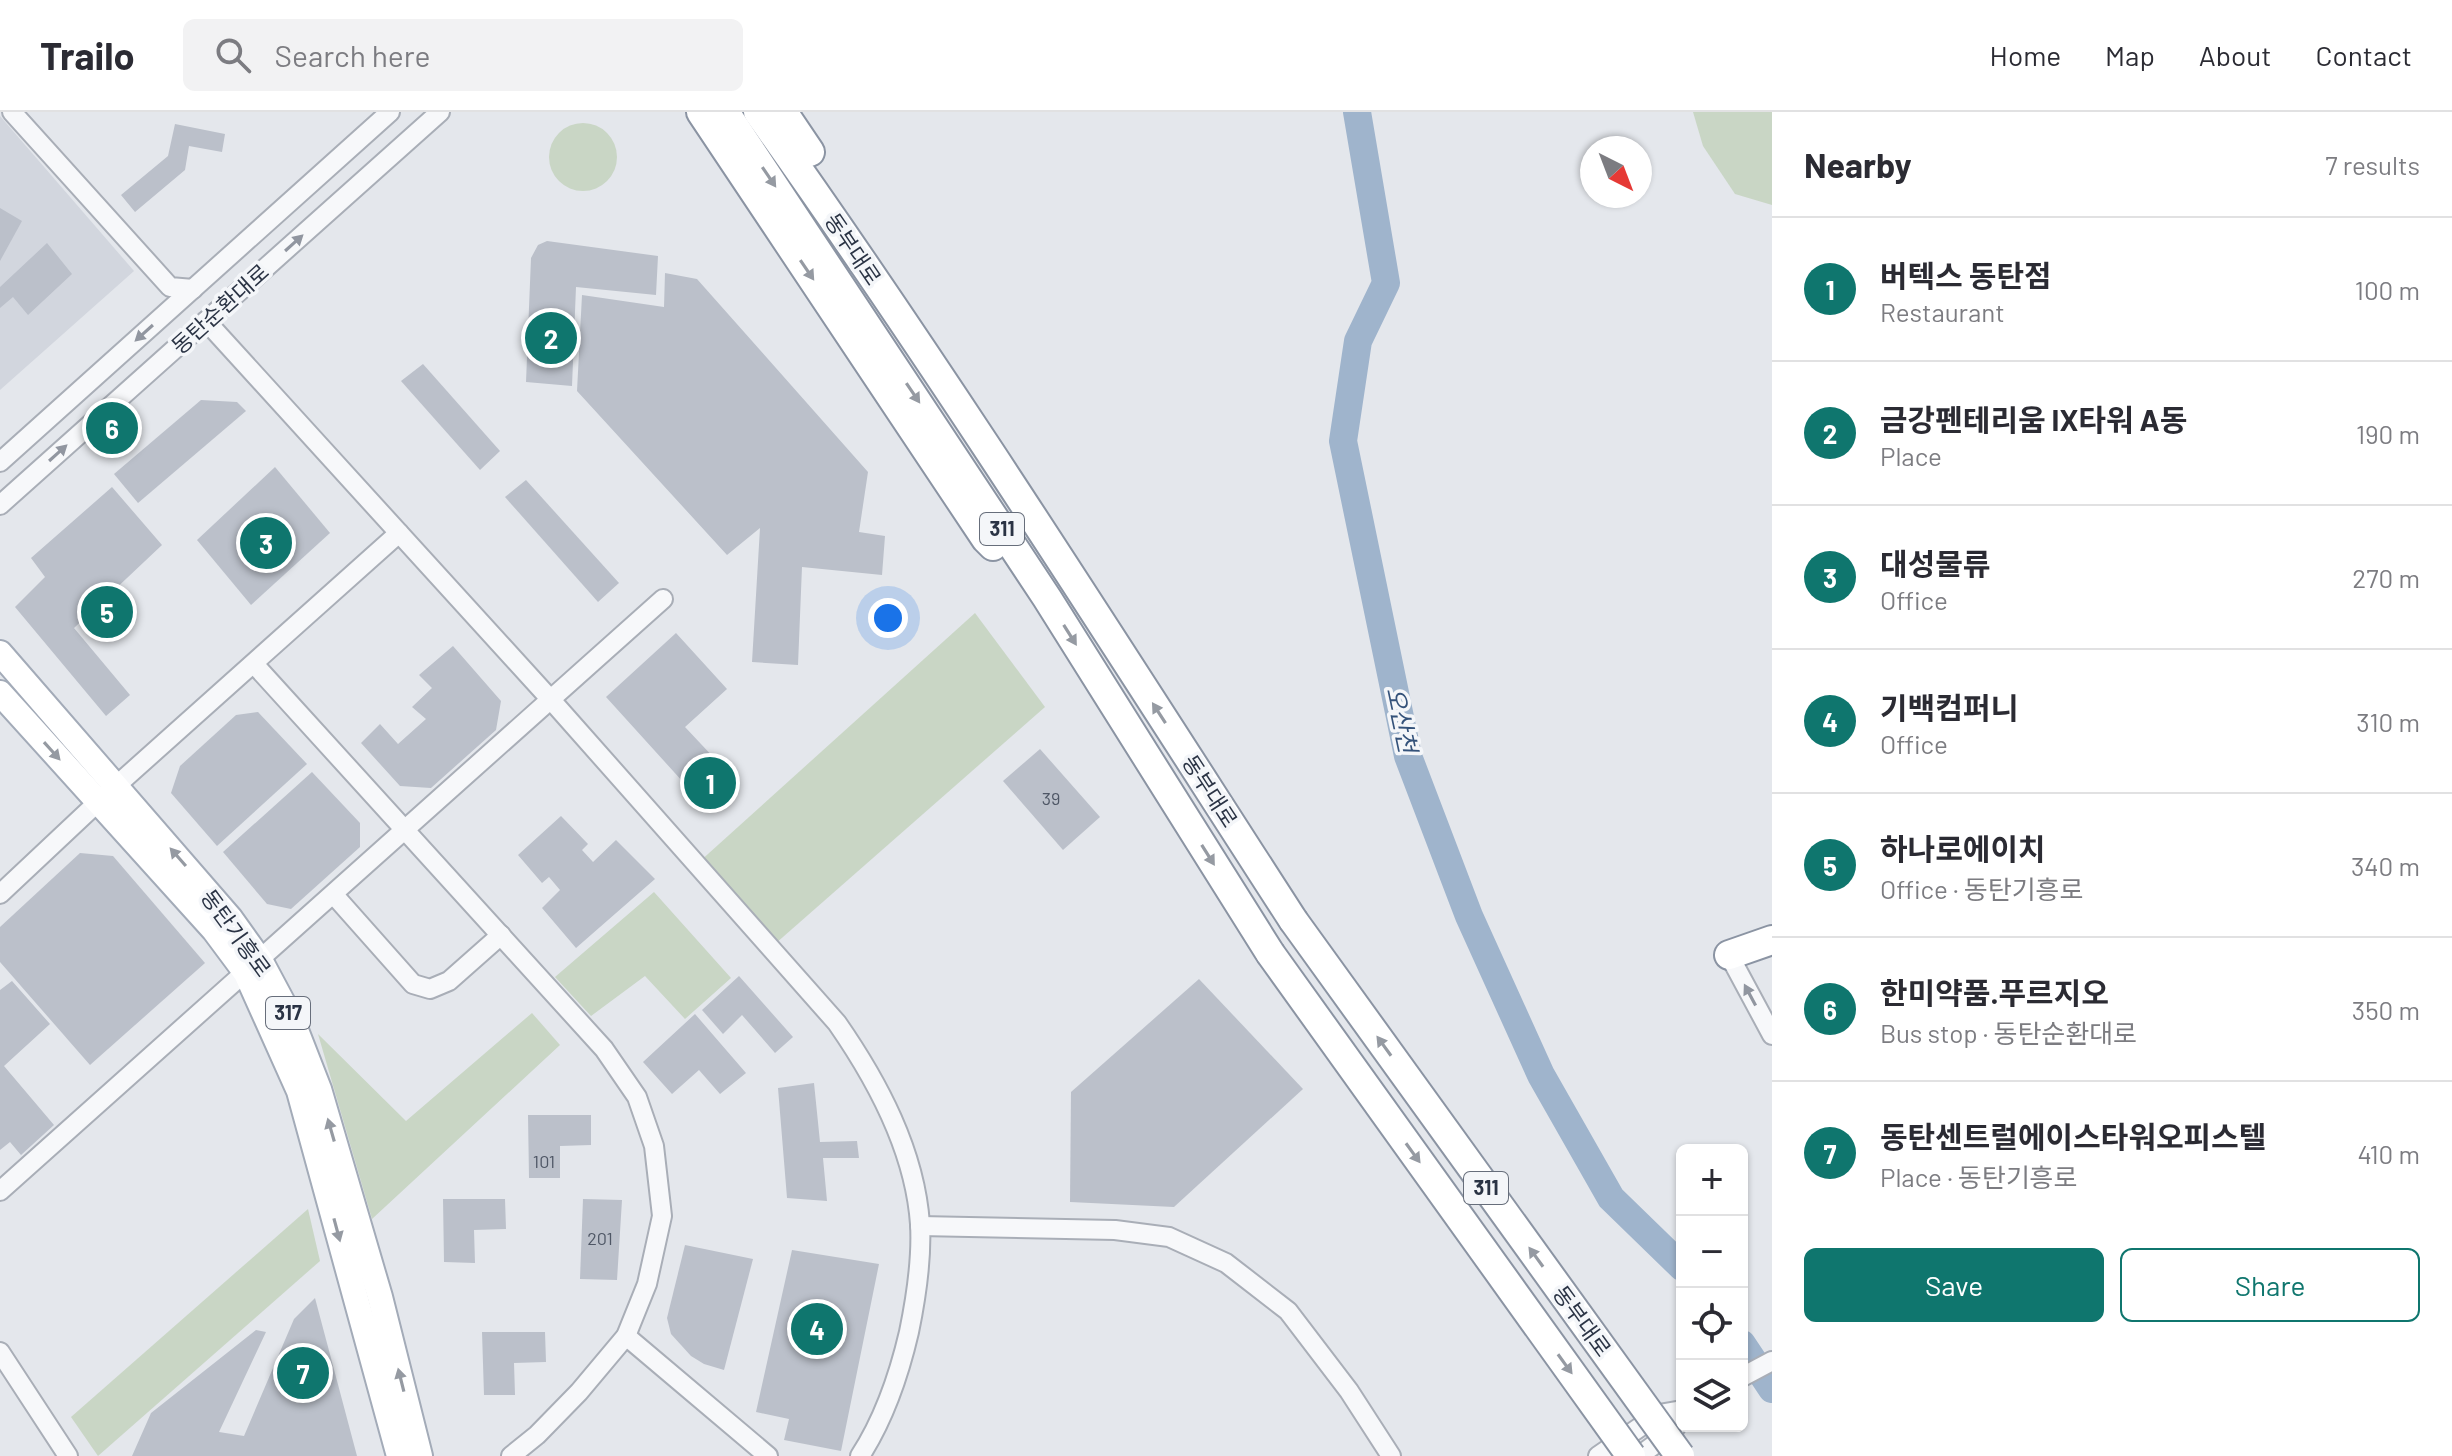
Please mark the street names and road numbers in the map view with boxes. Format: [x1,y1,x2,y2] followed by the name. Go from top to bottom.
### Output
[820,208,887,289] street label: 동부대로
[166,258,273,359] street label: 동탄순환대로
[980,513,1024,545] road number: 311
[1178,749,1244,831] street label: 동부대로
[197,884,277,981] street label: 동탄기흥로
[266,997,310,1029] road number: 317
[1464,1172,1508,1204] road number: 311
[1548,1280,1617,1361] street label: 동부대로

